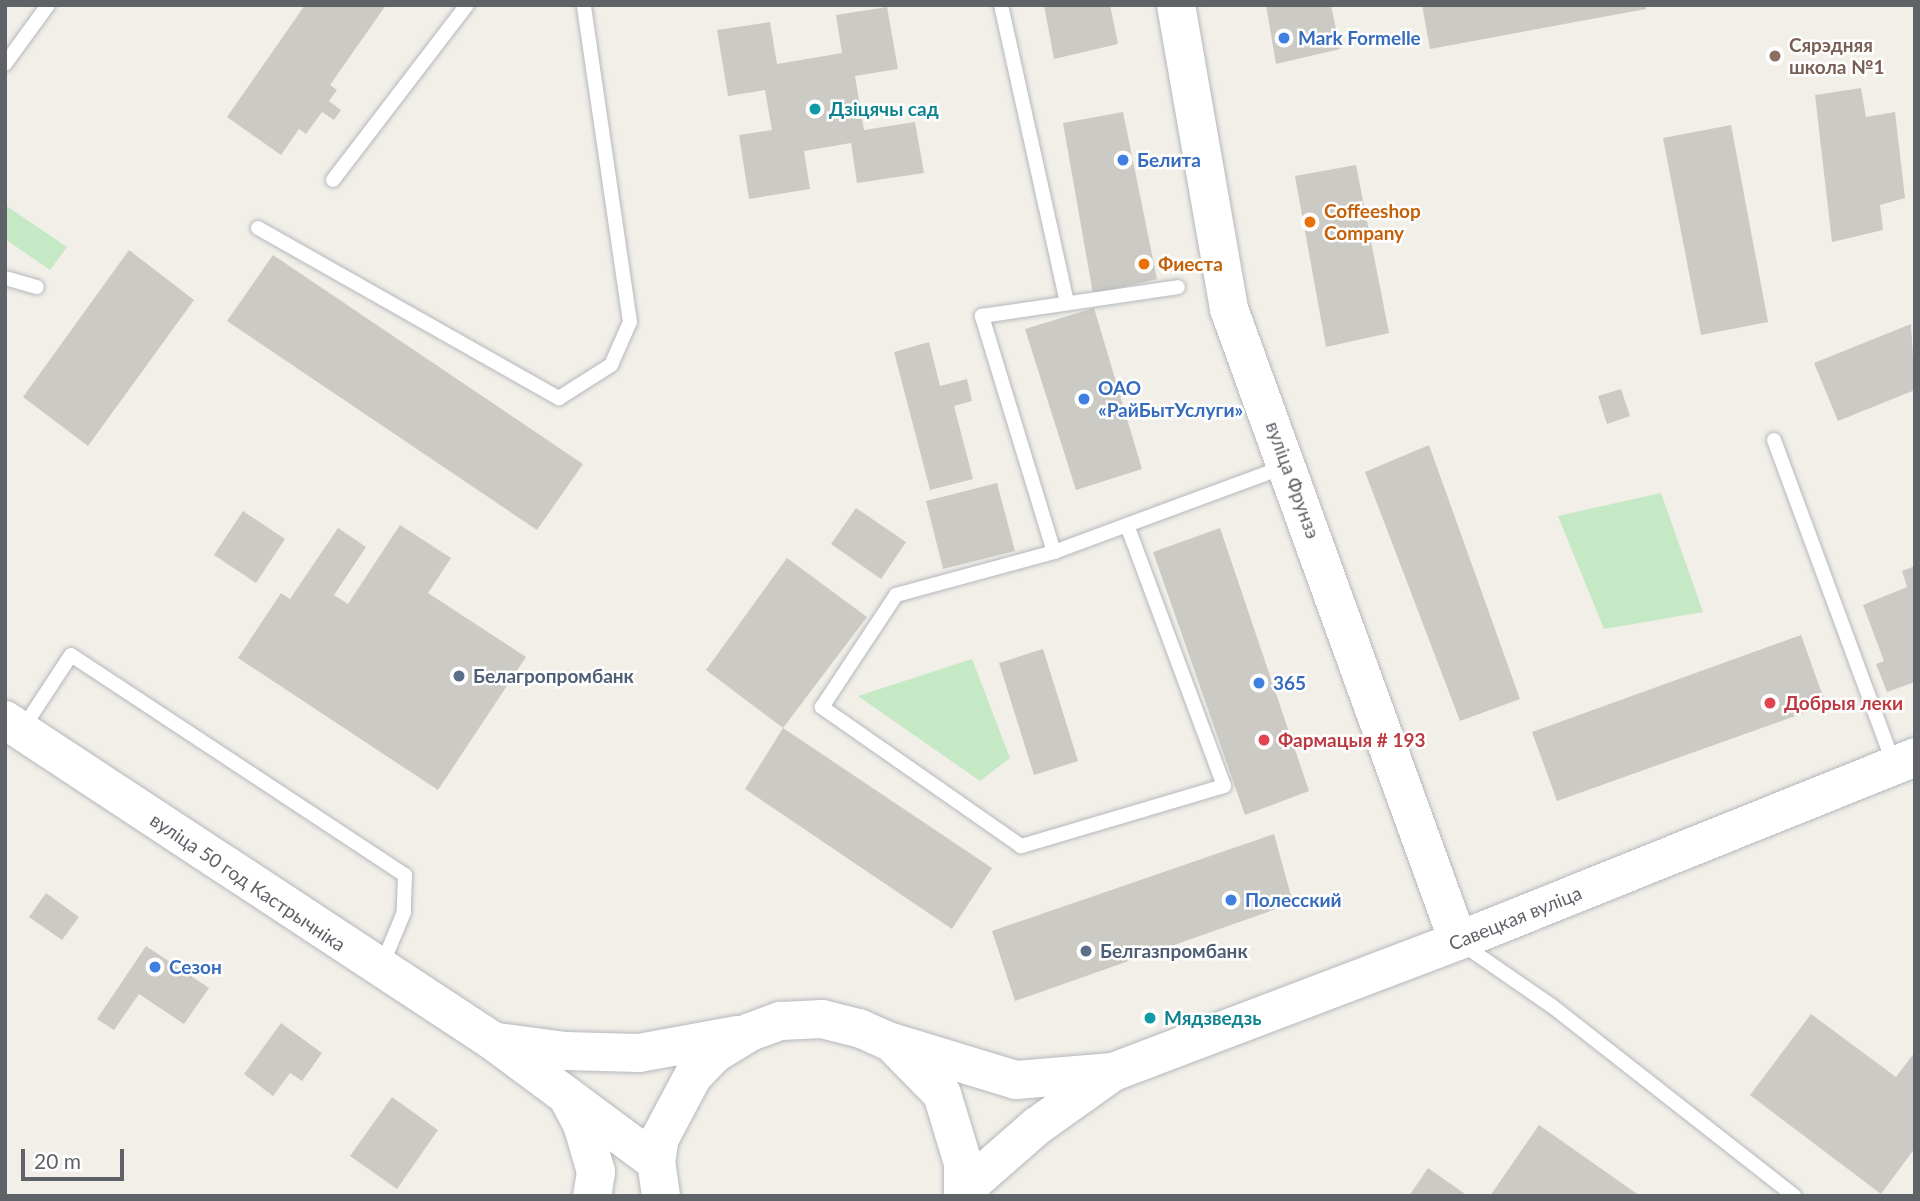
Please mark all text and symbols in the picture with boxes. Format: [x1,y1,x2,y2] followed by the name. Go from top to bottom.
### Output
[1298,27,1421,49] place label: Mark Formelle
[1276,30,1292,46] marker: Mark Formelle
[1789,34,1884,78] place label: Сярэдняя школа №1
[1767,48,1783,64] marker: Сярэдняя школа №1
[829,98,939,120] place label: Дзіцячы сад
[807,101,823,117] marker: Дзіцячы сад
[1137,149,1201,171] place label: Белита
[1115,152,1131,168] marker: Белита
[1324,200,1421,244] place label: Coffeeshop Company
[1302,214,1318,230] marker: Coffeeshop Company
[1158,253,1223,275] place label: Фиеста
[1136,256,1152,272] marker: Фиеста
[1098,377,1243,421] place label: ОАО «РайБытУслуги»
[1076,391,1092,407] marker: ОАО «РайБытУслуги»
[1261,418,1325,542] street label: вуліца Фрунзэ
[473,665,634,687] place label: Белагропромбанк
[451,668,467,684] marker: Белагропромбанк
[1273,672,1306,694] place label: 365
[1251,675,1267,691] marker: 365
[1784,692,1903,714] place label: Добрыя леки
[1762,695,1778,711] marker: Добрыя леки
[1278,729,1426,751] place label: Фармацыя # 193
[1256,732,1272,748] marker: Фармацыя # 193
[146,808,350,956] street label: вуліца 50 год Кастрычніка
[1445,881,1585,955] street label: Савецкая вуліца
[1245,889,1342,911] place label: Полесский
[1223,892,1239,908] marker: Полесский
[1100,940,1248,962] place label: Белгазпромбанк
[1078,943,1094,959] marker: Белгазпромбанк
[169,956,222,978] place label: Сезон
[147,959,163,975] marker: Сезон
[1164,1007,1261,1029] place label: Мядзведзь
[1142,1010,1158,1026] marker: Мядзведзь
[24,1134,128,1178] scale bar
[34,1148,81,1173] text: 20 m

